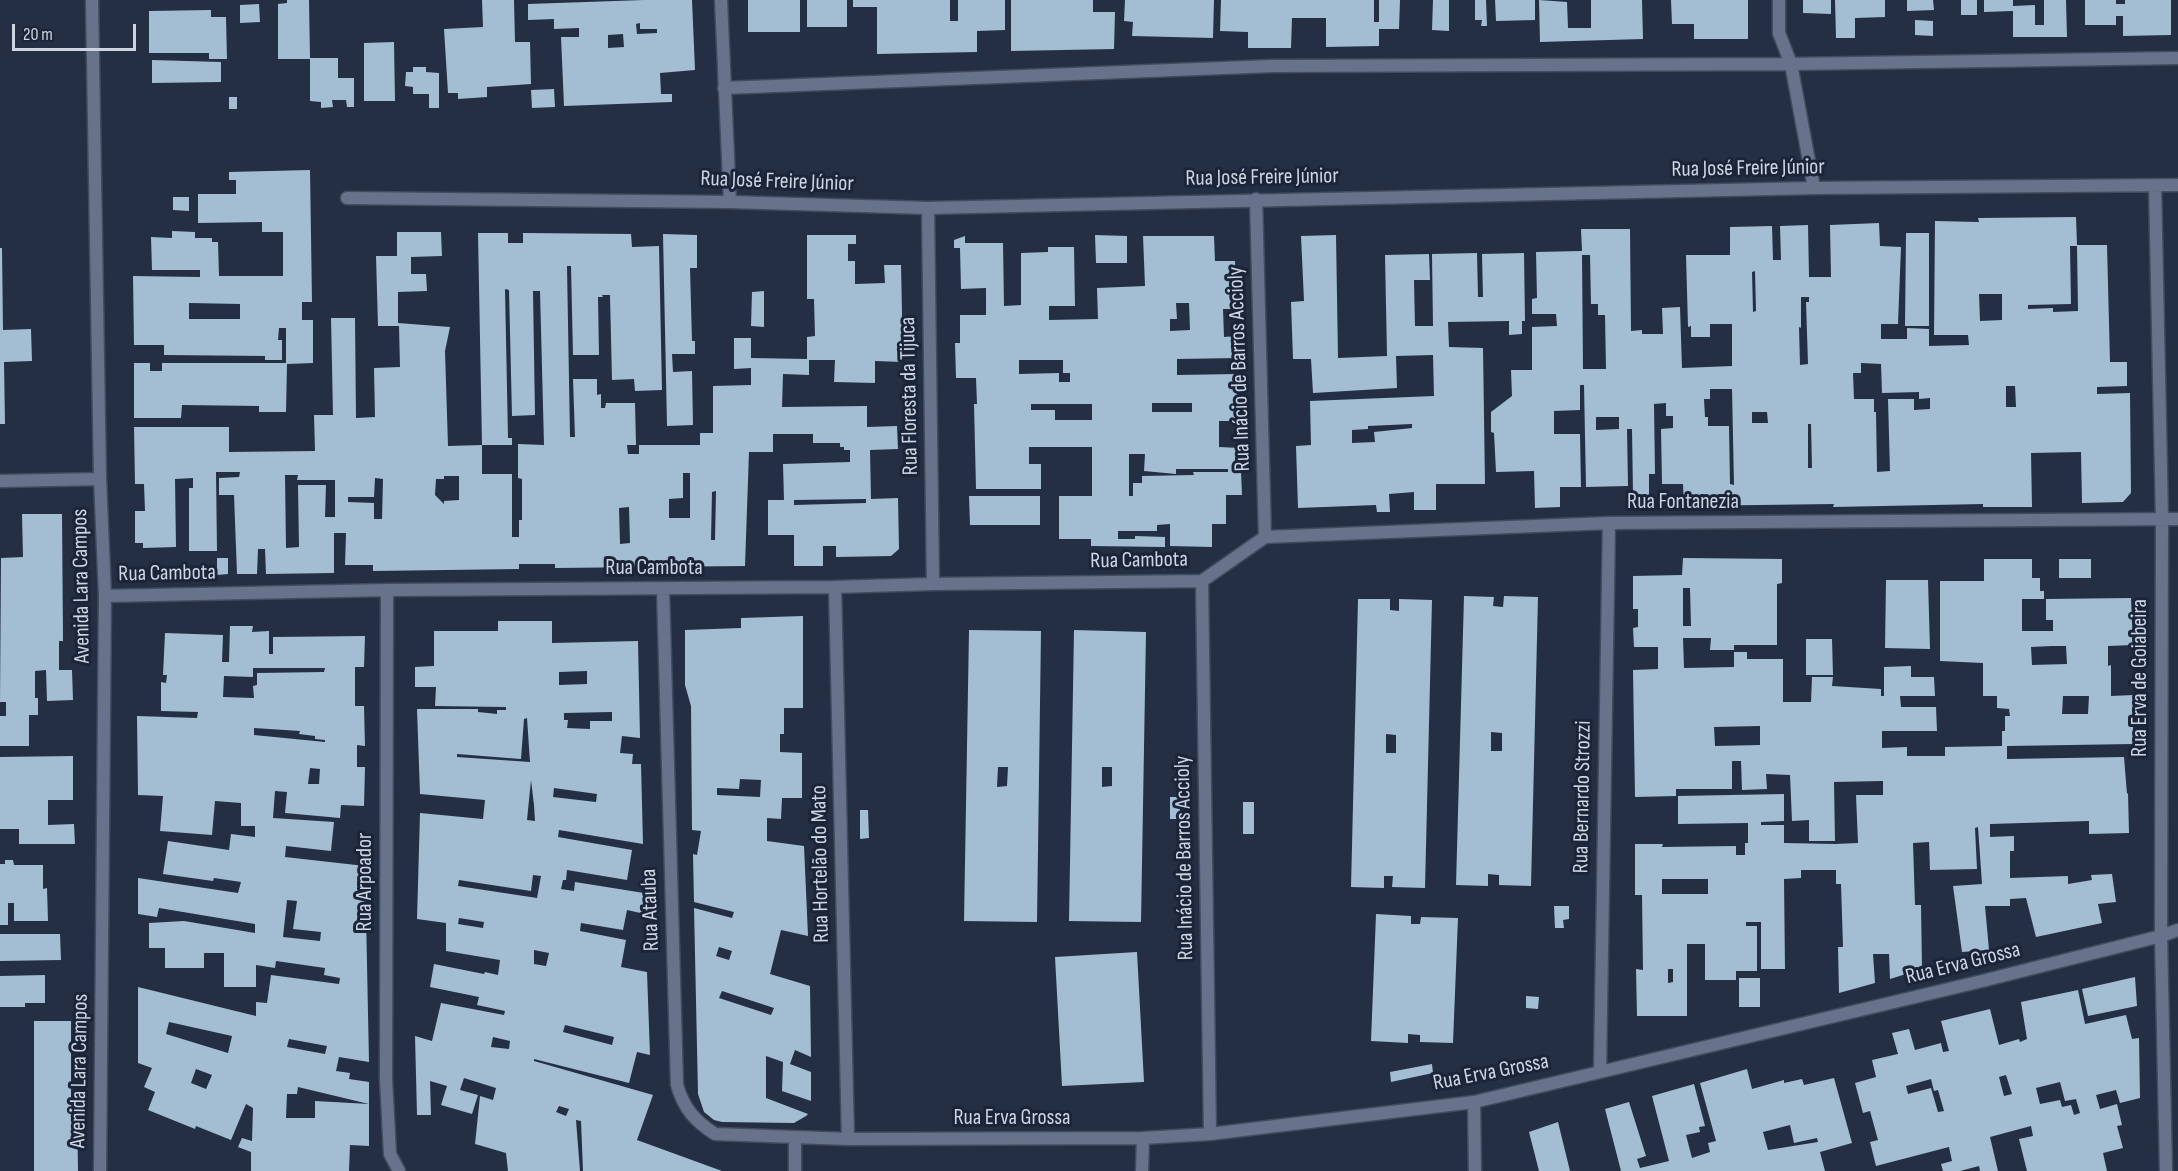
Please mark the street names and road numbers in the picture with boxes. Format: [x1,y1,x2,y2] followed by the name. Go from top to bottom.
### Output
[1671,154,1825,184] street label: Rua José Freire Júnior
[1185,163,1339,193] street label: Rua José Freire Júnior
[700,166,854,198] street label: Rua José Freire Júnior
[1223,266,1257,472] street label: Rua Inácio de Barros Accioly
[895,317,925,475] street label: Rua Floresta da Tijuca
[1627,489,1739,515] street label: Rua Fontanezia
[67,509,97,663] street label: Avenida Lara Campos
[1090,547,1188,575] street label: Rua Cambota
[605,555,703,581] street label: Rua Cambota
[118,560,216,588] street label: Rua Cambota
[2127,599,2153,757] street label: Rua Erva de Goiabeira
[1568,720,1598,874] street label: Rua Bernardo Strozzi
[1170,755,1200,961] street label: Rua Inácio de Barros Accioly
[806,785,836,943] street label: Rua Hortelão do Mato
[352,833,378,931] street label: Rua Arpoador
[636,868,666,952] street label: Rua Atauba
[1903,937,2023,991] street label: Rua Erva Grossa
[65,994,95,1148] street label: Avenida Lara Campos
[1431,1049,1551,1097] street label: Rua Erva Grossa
[953,1105,1071,1131] street label: Rua Erva Grossa

